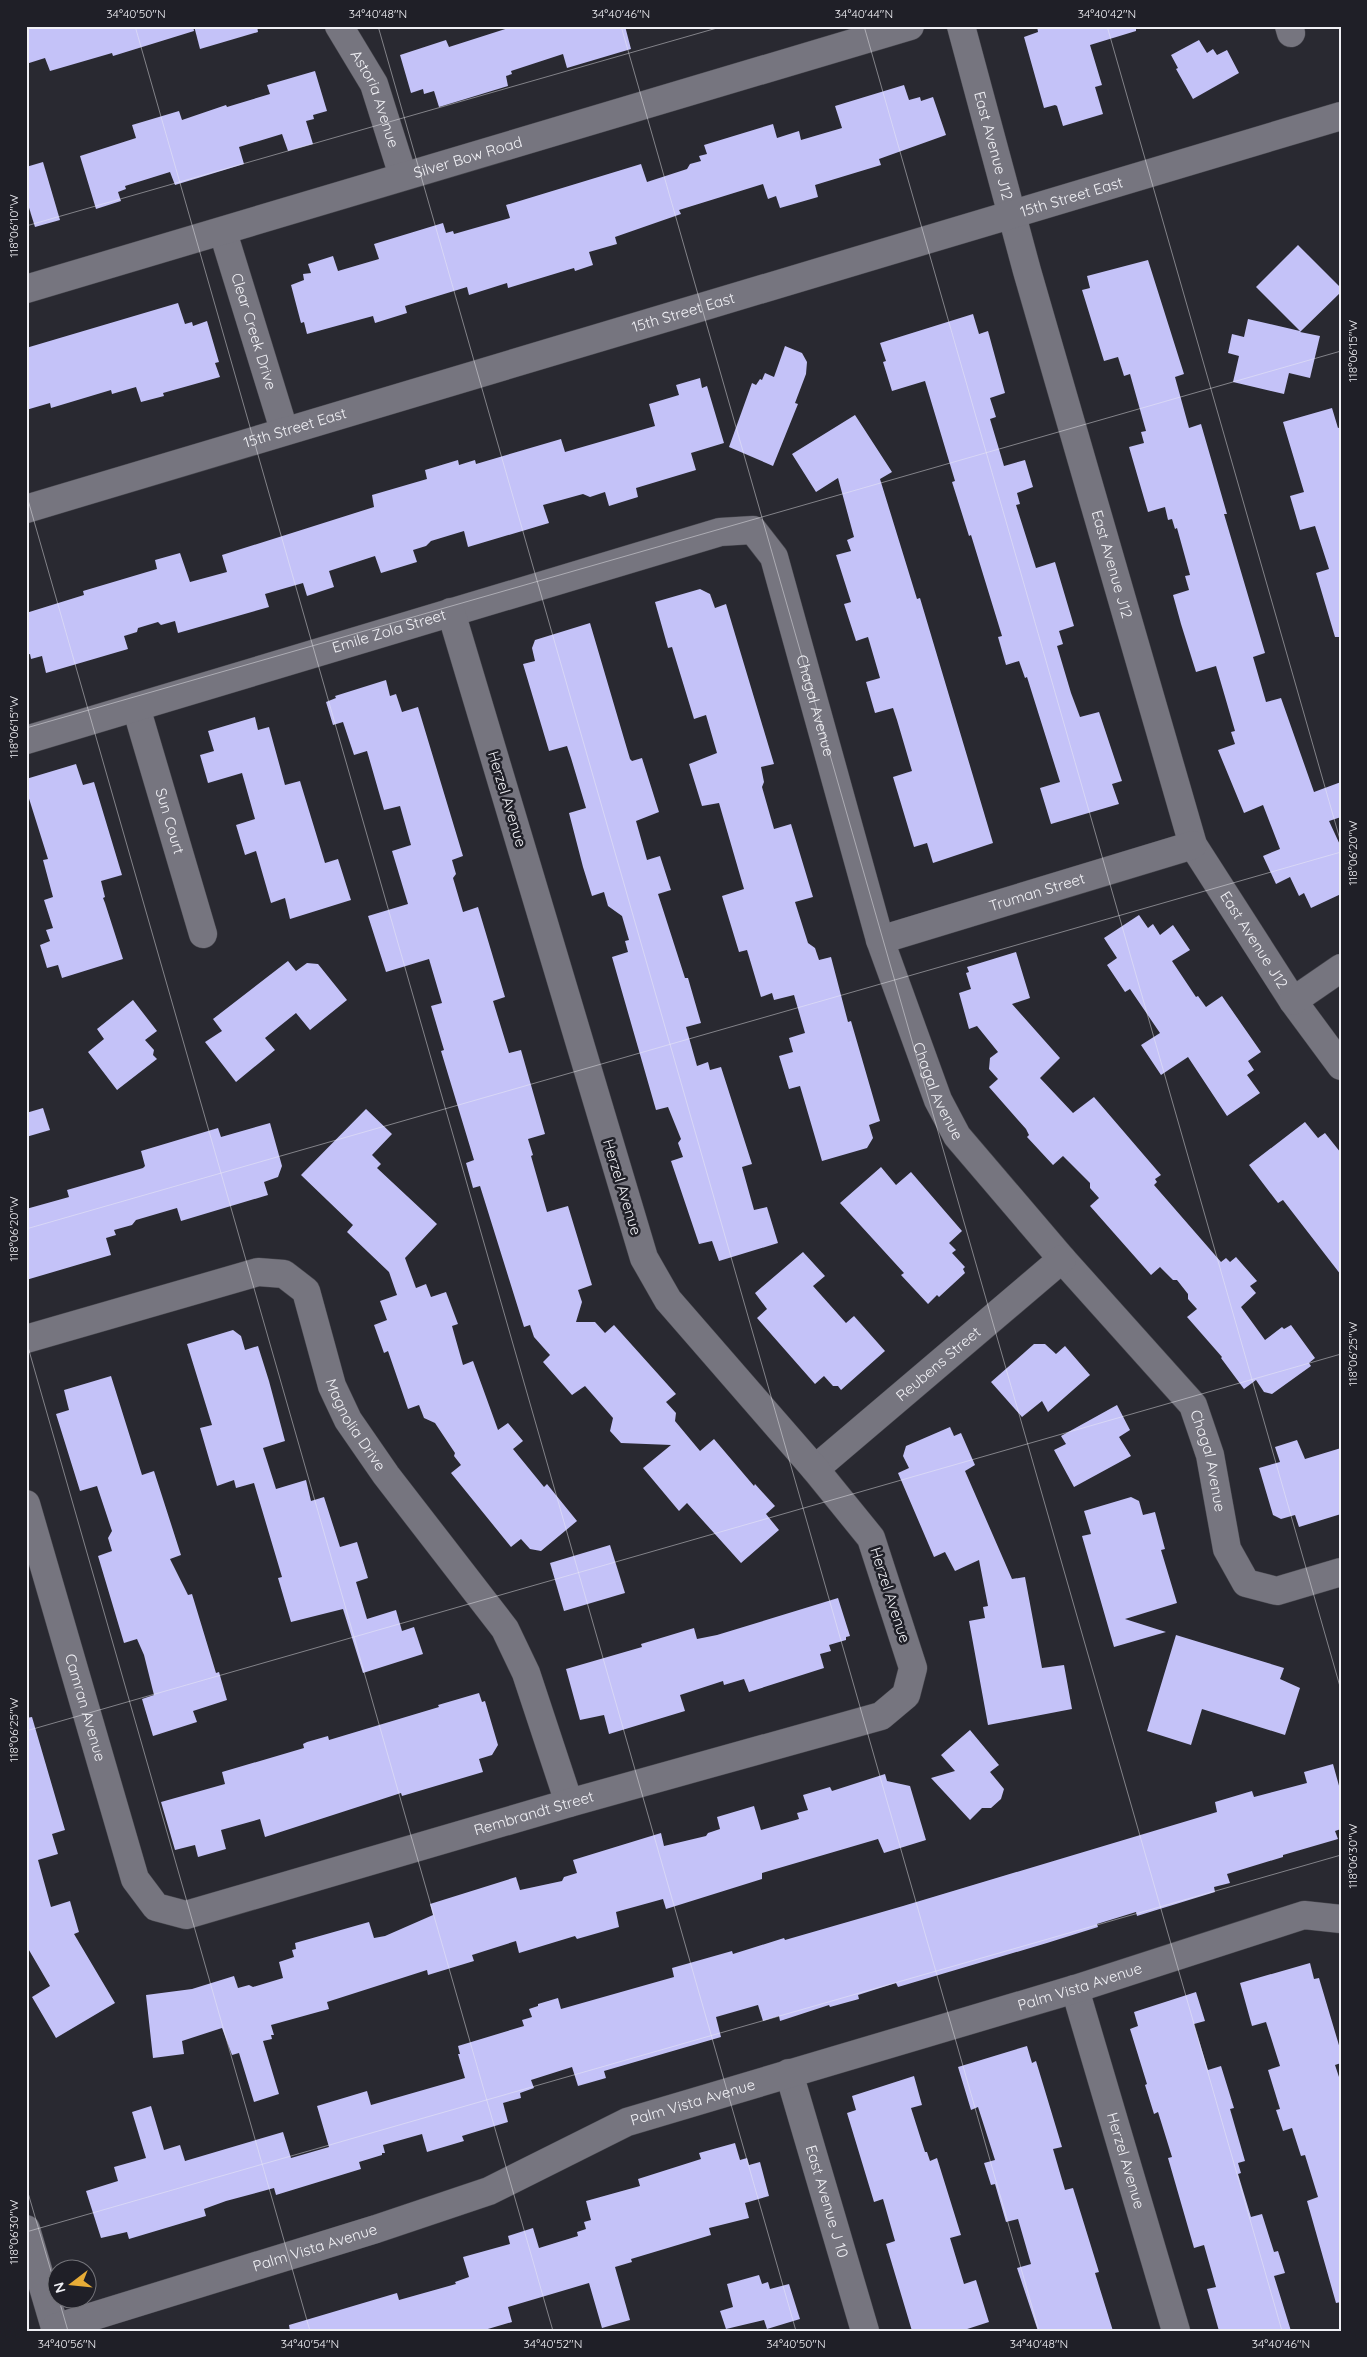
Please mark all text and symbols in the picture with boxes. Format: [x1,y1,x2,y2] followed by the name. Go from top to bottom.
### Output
[106,6,166,21] text: 34°40'50"N
[349,6,407,21] text: 34°40'48"N
[592,6,650,21] text: 34°40'46"N
[835,6,893,21] text: 34°40'44"N
[1078,6,1136,21] text: 34°40'42"N
[347,46,404,150] street label: Astoria Avenue
[970,89,1017,202] street label: East Avenue J12
[411,132,524,182] street label: Silver Bow Road
[1018,172,1125,221] street label: 15th Street East
[6,194,21,258] text: 118°06'10"W
[227,271,281,392] street label: Clear Creek Drive
[629,288,737,336] street label: 15th Street East
[1345,319,1360,382] text: 118°06'15"W
[241,403,349,452] street label: 15th Street East
[1088,508,1137,620] street label: East Avenue J12
[330,605,448,657] street label: Emile Zola Street
[792,653,839,759] street label: Chagal Avenue
[6,695,21,758] text: 118°06'15"W
[484,749,531,849] street label: Herzel Avenue
[151,786,189,856] street label: Sun Court
[1345,820,1360,886] text: 118°06'20"W
[987,868,1087,915] street label: Truman Street
[1216,887,1292,992] street label: East Avenue J12
[909,1040,967,1143] street label: Chagal Avenue
[599,1137,646,1237] street label: Herzel Avenue
[6,1196,21,1262] text: 118°06'20"W
[1345,1321,1360,1386] text: 118°06'25"W
[892,1322,984,1405] street label: Reubens Street
[321,1376,390,1474] street label: Magnolia Drive
[1186,1407,1230,1513] street label: Chagal Avenue
[866,1545,915,1645] street label: Herzel Avenue
[61,1651,110,1764] street label: Camran Avenue
[6,1697,21,1762] text: 118°06'25"W
[472,1787,596,1839] street label: Rembrandt Street
[1345,1823,1360,1888] text: 118°06'30"W
[1015,1958,1144,2015] street label: Palm Vista Avenue
[628,2075,757,2129] street label: Palm Vista Avenue
[1103,2110,1149,2211] street label: Herzel Avenue
[802,2143,853,2260] street label: East Avenue J 10
[6,2199,21,2264] text: 118°06'30"W
[250,2219,379,2275] street label: Palm Vista Avenue
[48,2260,98,2310] north arrow
[49,2280,70,2295] text: N
[38,2336,96,2351] text: 34°40'56"N
[281,2336,339,2351] text: 34°40'54"N
[524,2336,582,2351] text: 34°40'52"N
[766,2336,826,2351] text: 34°40'50"N
[1010,2336,1068,2351] text: 34°40'48"N
[1252,2336,1310,2351] text: 34°40'46"N

